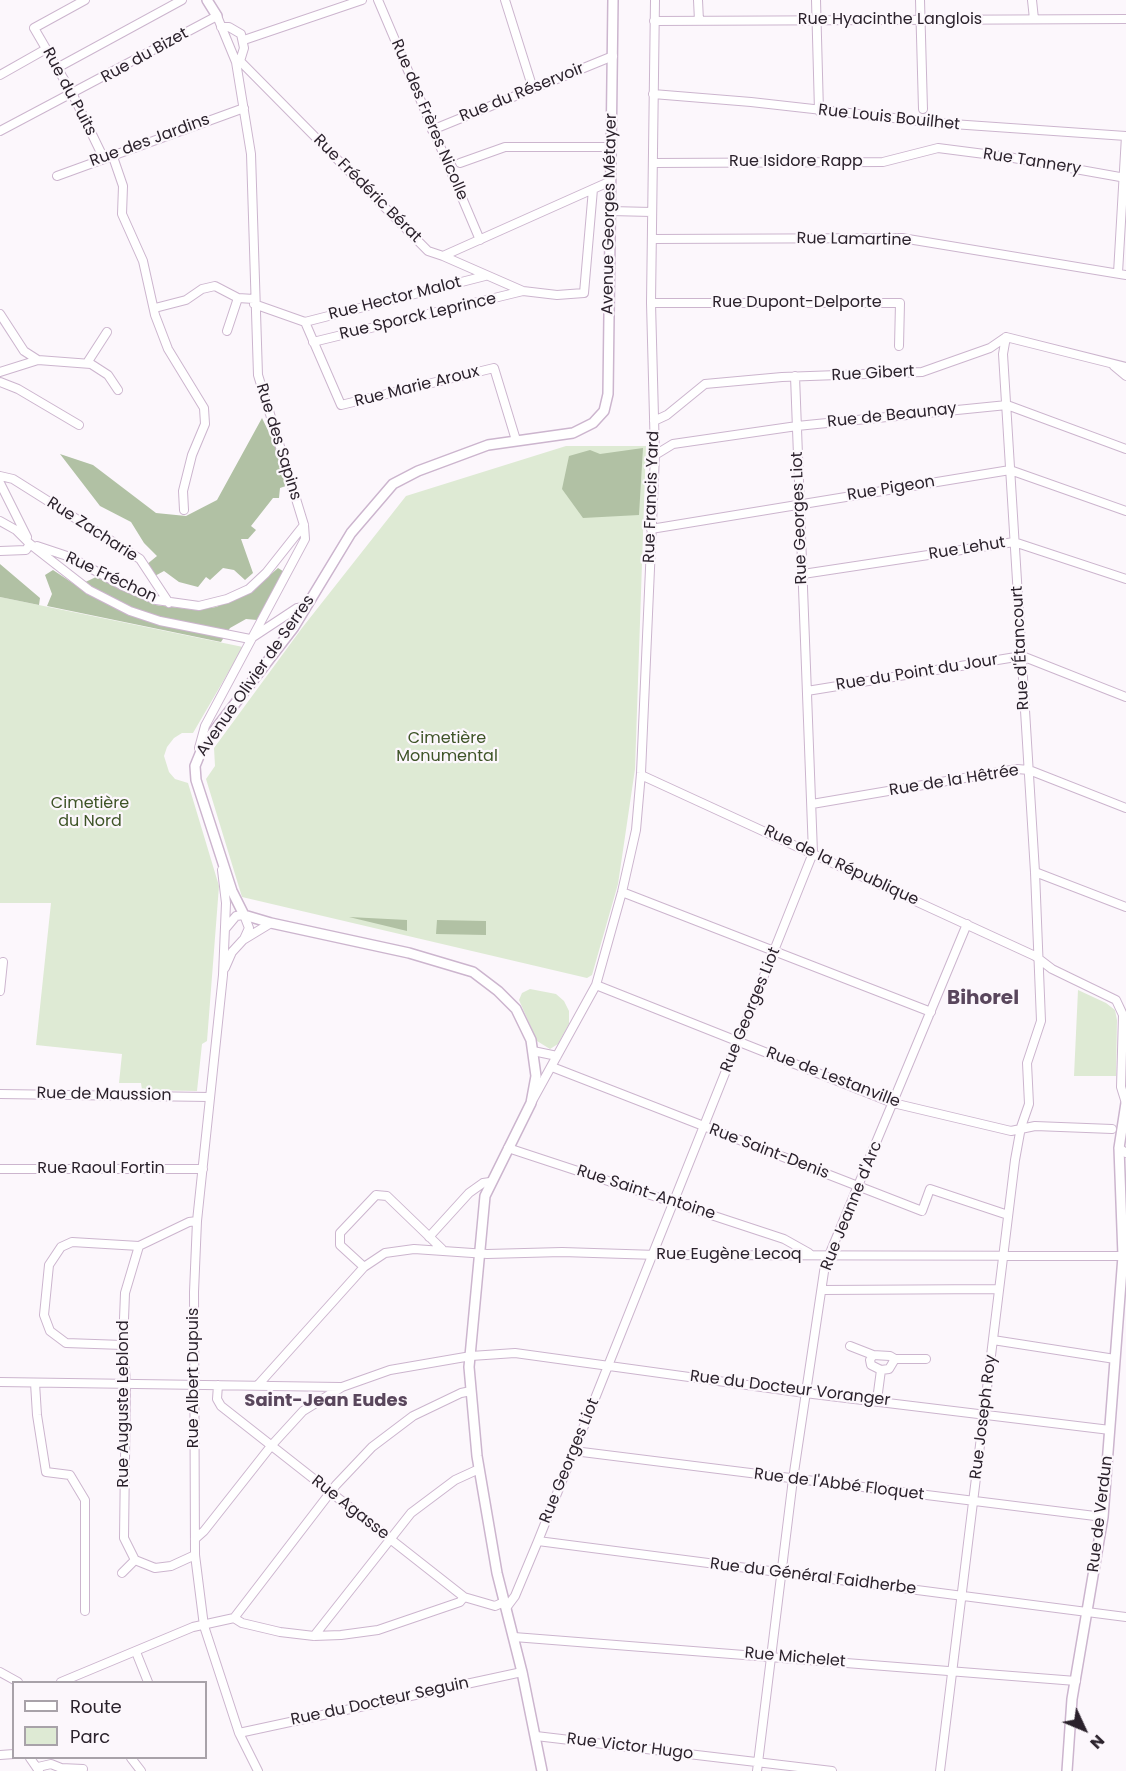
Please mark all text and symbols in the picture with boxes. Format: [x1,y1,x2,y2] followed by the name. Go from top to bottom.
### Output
[798,10,982,30] street label: Rue Hyacinthe Langlois
[98,24,192,88] street label: Rue du Bizet
[386,37,472,203] street label: Rue des Frères Nicolle
[38,45,100,139] street label: Rue du Puits
[457,59,587,127] street label: Rue du Réservoir
[817,101,961,135] street label: Rue Louis Bouilhet
[87,110,213,172] street label: Rue des Jardins
[599,113,621,315] street label: Avenue Georges Métayer
[309,131,425,247] street label: Rue Frédéric Bérat
[982,145,1082,179] street label: Rue Tannery
[729,152,863,172] street label: Rue Isidore Rapp
[796,229,912,251] street label: Rue Lamartine
[327,273,463,325] street label: Rue Hector Malot
[338,290,498,344] street label: Rue Sporck Leprince
[712,293,882,313] street label: Rue Dupont-Delporte
[353,362,481,412] street label: Rue Marie Aroux
[831,362,915,386] street label: Rue Gibert
[251,381,305,503] street label: Rue des Sapins
[826,400,958,432] street label: Rue de Beaunay
[640,430,664,564] street label: Rue Francis Yard
[788,451,812,585] street label: Rue Georges Liot
[846,473,936,505] street label: Rue Pigeon
[43,494,141,566] street label: Rue Zacharie
[927,533,1007,565] street label: Rue Lehut
[62,548,160,608] street label: Rue Fréchon
[1008,585,1034,711] street label: Rue d'Étancourt
[193,592,319,760] street label: Avenue Olivier de Serres
[835,651,999,695] street label: Rue du Point du Jour
[396,729,498,767] park label: Cimetière Monumental
[888,761,1020,801] street label: Rue de la Hêtrée
[51,794,129,832] park label: Cimetière du Nord
[761,822,921,910] street label: Rue de la République
[717,945,785,1075] street label: Rue Georges Liot
[947,987,1019,1011] district label: Bihorel
[763,1044,903,1112] street label: Rue de Lestanville
[36,1084,172,1106] street label: Rue de Maussion
[706,1120,832,1184] street label: Rue Saint-Denis
[817,1138,887,1274] street label: Rue Jeanne d'Arc
[37,1159,165,1179] street label: Rue Raoul Fortin
[574,1162,718,1224] street label: Rue Saint-Antoine
[656,1245,802,1265] street label: Rue Eugène Lecoq
[184,1308,204,1448] street label: Rue Albert Dupuis
[114,1320,134,1488] street label: Rue Auguste Leblond
[967,1354,1001,1480] street label: Rue Joseph Roy
[689,1367,891,1411] street label: Rue du Docteur Voranger
[244,1390,408,1412] district label: Saint-Jean Eudes
[536,1396,604,1526] street label: Rue Georges Liot
[1084,1455,1118,1573] street label: Rue de Verdun
[753,1465,925,1505] street label: Rue de l'Abbé Floquet
[307,1472,393,1544] street label: Rue Agasse
[709,1555,917,1599] street label: Rue du Général Faidherbe
[744,1644,846,1672] street label: Rue Michelet
[289,1674,471,1730] street label: Rue du Docteur Seguin
[12,1681,207,1759] legend
[70,1694,122,1719] text: Route
[1054,1699,1114,1759] north arrow
[70,1724,110,1749] text: Parc
[566,1730,694,1764] street label: Rue Victor Hugo
[1085,1730,1110,1754] text: N

